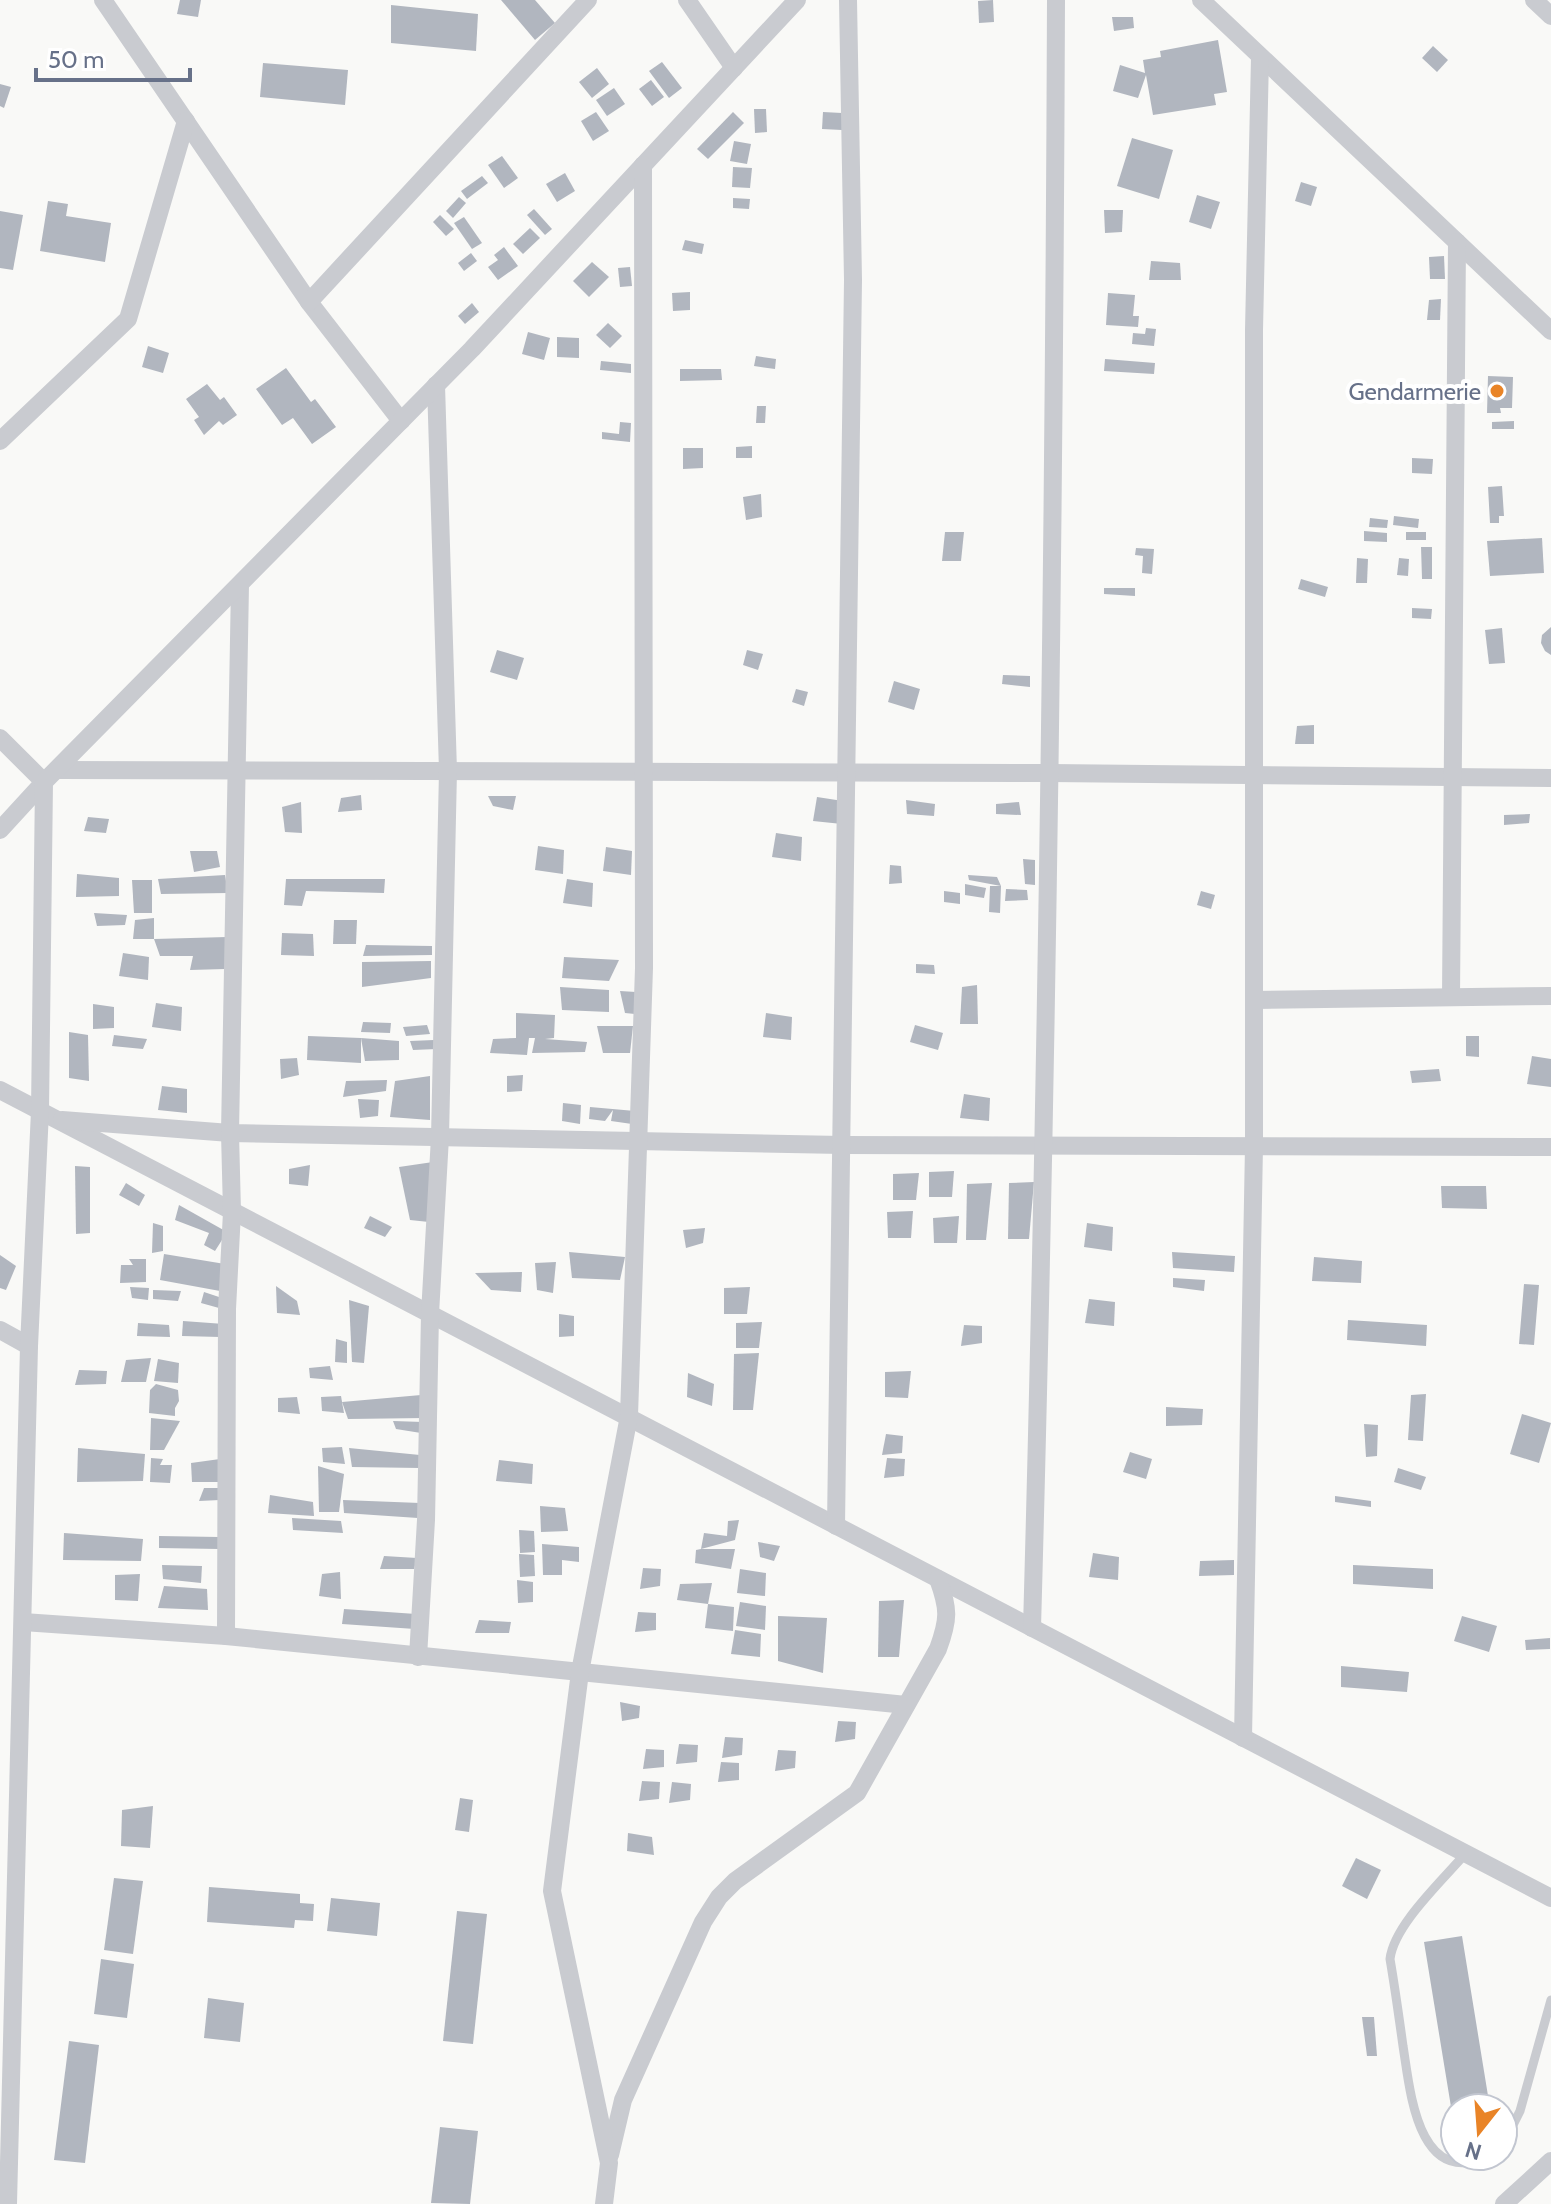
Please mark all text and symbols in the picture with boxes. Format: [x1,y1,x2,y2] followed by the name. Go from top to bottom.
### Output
[36,32,190,82] scale bar
[48,45,104,74] text: 50 m
[1349,377,1481,406] place label: Gendarmerie
[1488,382,1506,400] marker: Gendarmerie
[1439,2092,1519,2172] north arrow
[1462,2135,1485,2166] text: N

